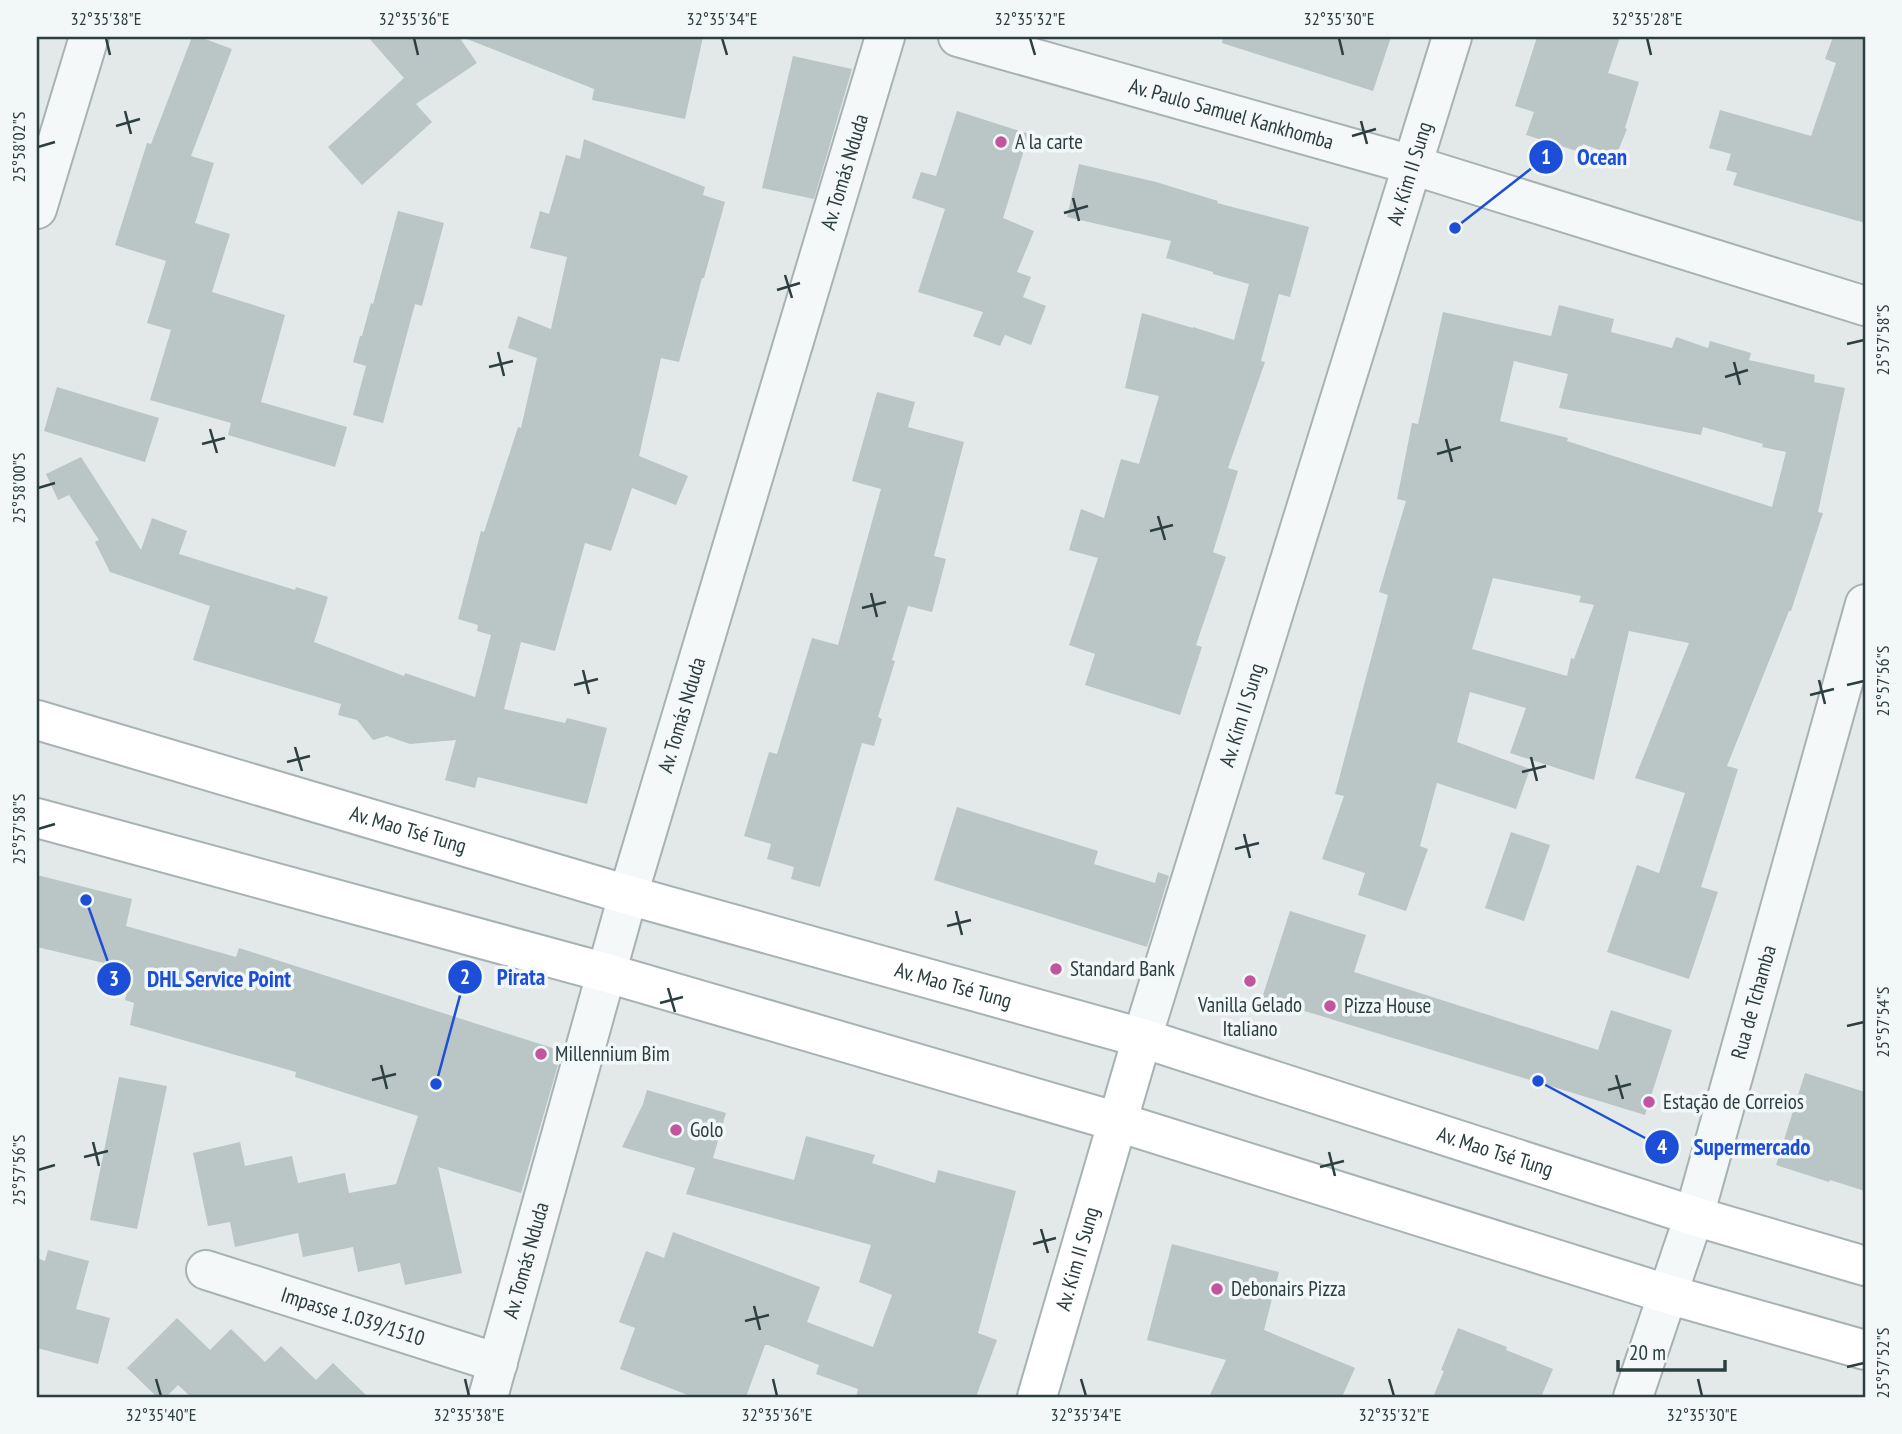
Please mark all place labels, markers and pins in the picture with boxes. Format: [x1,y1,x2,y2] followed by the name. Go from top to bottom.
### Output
[1015,128,1083,155] place label: A la carte
[993,134,1009,150] marker: A la carte
[1528,135,1641,179] callout: Ocean
[448,955,559,999] callout: Pirata
[1070,955,1175,982] place label: Standard Bank
[97,957,305,1001] callout: DHL Service Point
[1048,961,1064,977] marker: Standard Bank
[1242,973,1258,989] marker: Vanilla Gelado Italiano
[1197,991,1302,1042] place label: Vanilla Gelado Italiano
[1344,992,1431,1019] place label: Pizza House
[1322,998,1338,1014] marker: Pizza House
[555,1040,670,1067] place label: Millennium Bim
[533,1046,549,1062] marker: Millennium Bim
[1663,1088,1804,1115] place label: Estação de Correios
[1641,1094,1657,1110] marker: Estação de Correios
[690,1116,723,1143] place label: Golo
[668,1122,684,1138] marker: Golo
[1644,1125,1824,1169] callout: Supermercado
[1231,1275,1346,1302] place label: Debonairs Pizza
[1209,1281,1225,1297] marker: Debonairs Pizza

